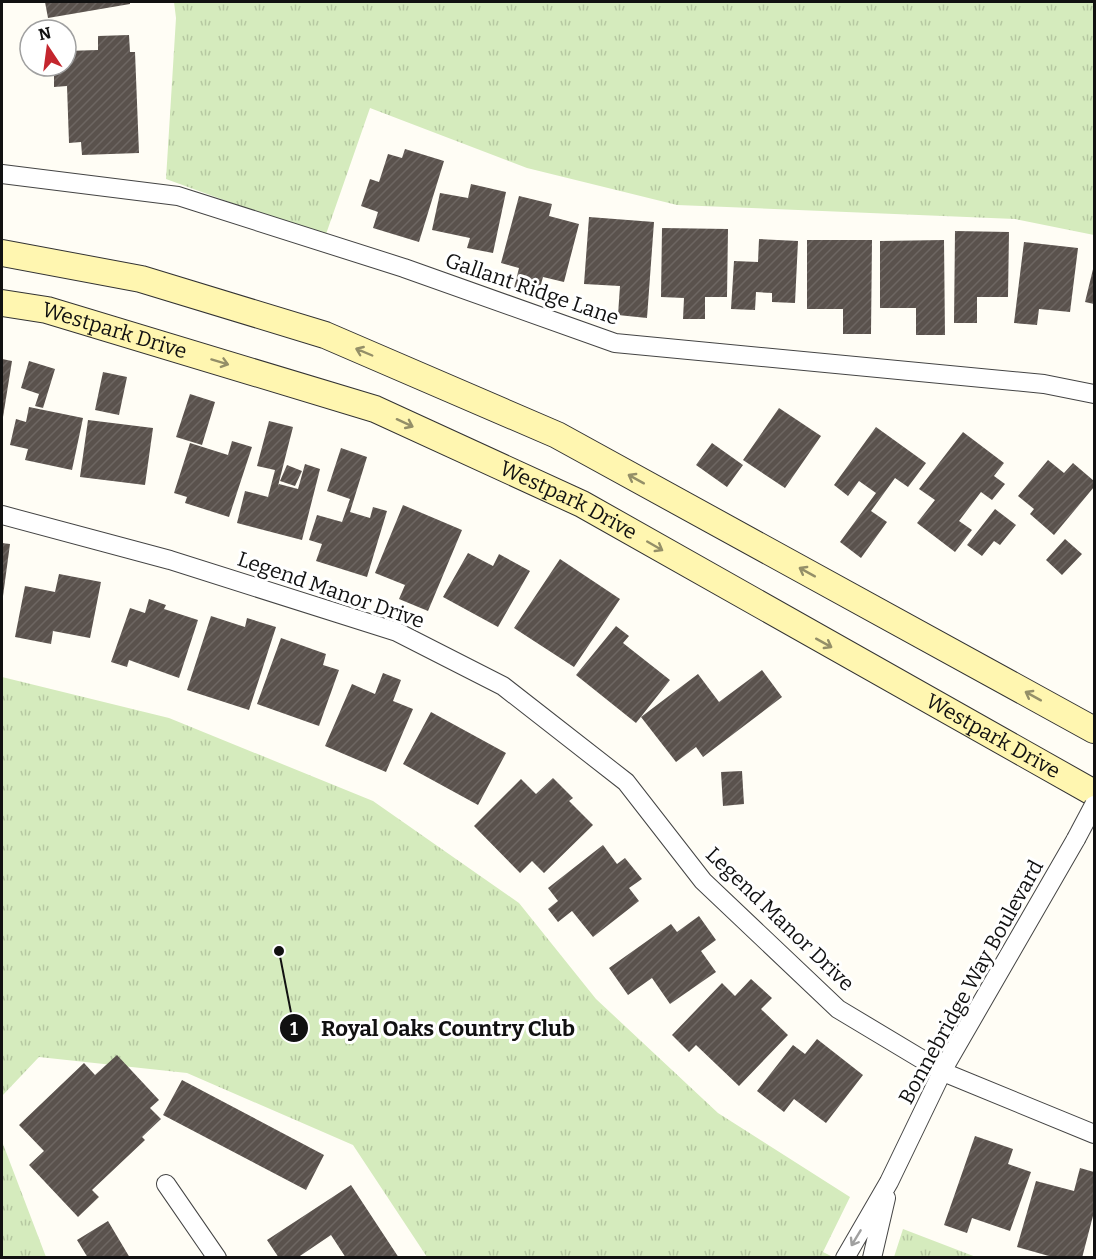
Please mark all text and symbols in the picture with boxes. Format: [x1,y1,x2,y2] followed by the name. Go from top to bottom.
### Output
[18,18,78,78] north arrow
[37,23,53,45] text: N
[442,247,622,331] street label: Gallant Ridge Lane
[39,296,190,364] street label: Westpark Drive
[356,346,374,357] one-way arrow
[210,357,229,368] one-way arrow
[395,418,413,429] one-way arrow
[496,455,642,545] street label: Westpark Drive
[628,473,645,485] one-way arrow
[646,540,663,552] one-way arrow
[234,546,428,634] street label: Legend Manor Drive
[799,566,816,578] one-way arrow
[815,637,832,649] one-way arrow
[921,688,1065,784] street label: Westpark Drive
[1025,690,1043,701] one-way arrow
[700,842,860,996] street label: Legend Manor Drive
[893,855,1049,1109] street label: Bonnebridge Way Boulevard
[279,1008,587,1048] callout: Royal Oaks Country Club
[321,1015,575,1042] text: Royal Oaks Country Club
[290,1018,298,1040] text: 1
[850,1229,862,1246] one-way arrow

